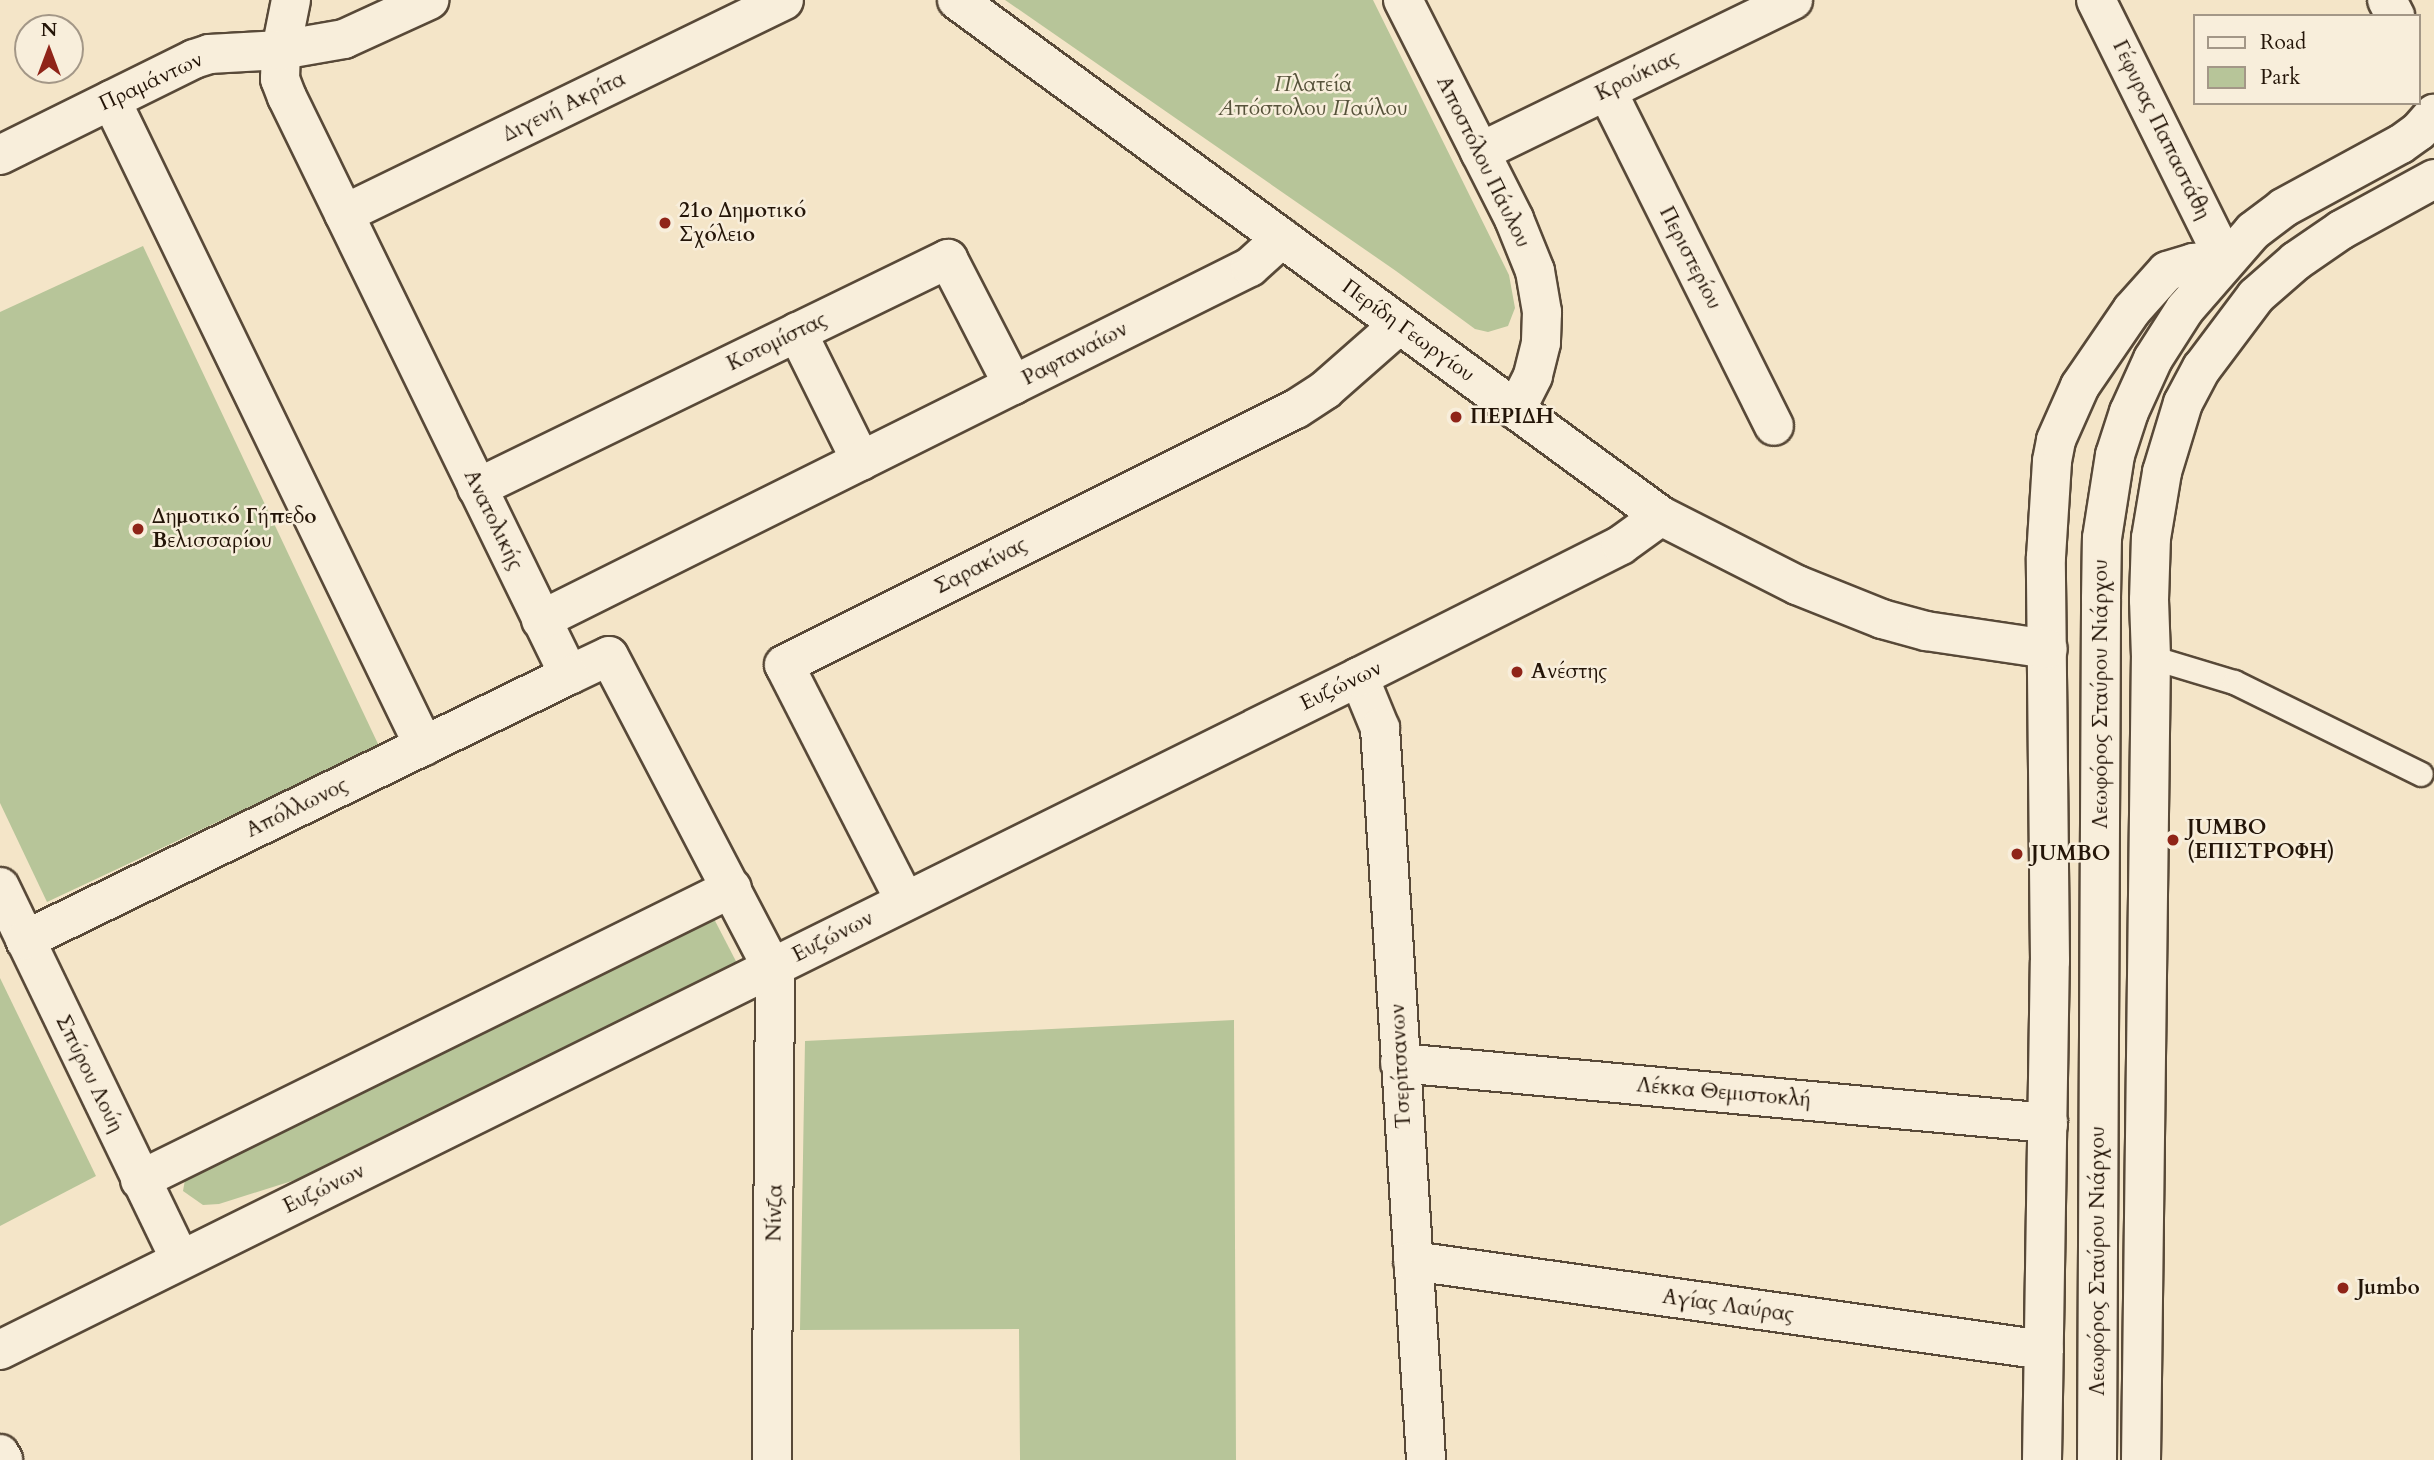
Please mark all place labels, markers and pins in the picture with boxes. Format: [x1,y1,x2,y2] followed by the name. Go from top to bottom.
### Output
[679,198,806,248] place label: 21ο Δημοτικό Σχόλειο
[657,215,673,231] marker: 21ο Δημοτικό Σχόλειο
[1470,404,1554,430] place label: ΠΕΡΙΔΗ
[1448,409,1464,425] marker: ΠΕΡΙΔΗ
[152,504,316,554] place label: Δημοτικό Γήπεδο Βελισσαρίου
[130,521,146,537] marker: Δημοτικό Γήπεδο Βελισσαρίου
[1531,659,1607,685] place label: Ανέστης
[1509,664,1525,680] marker: Ανέστης
[2187,815,2335,865] place label: JUMBO (ΕΠΙΣΤΡΟΦΗ)
[2165,832,2181,848] marker: JUMBO (ΕΠΙΣΤΡΟΦΗ)
[2031,841,2110,867] place label: JUMBO
[2009,846,2025,862] marker: JUMBO
[2357,1275,2420,1301] place label: Jumbo
[2335,1280,2351,1296] marker: Jumbo

